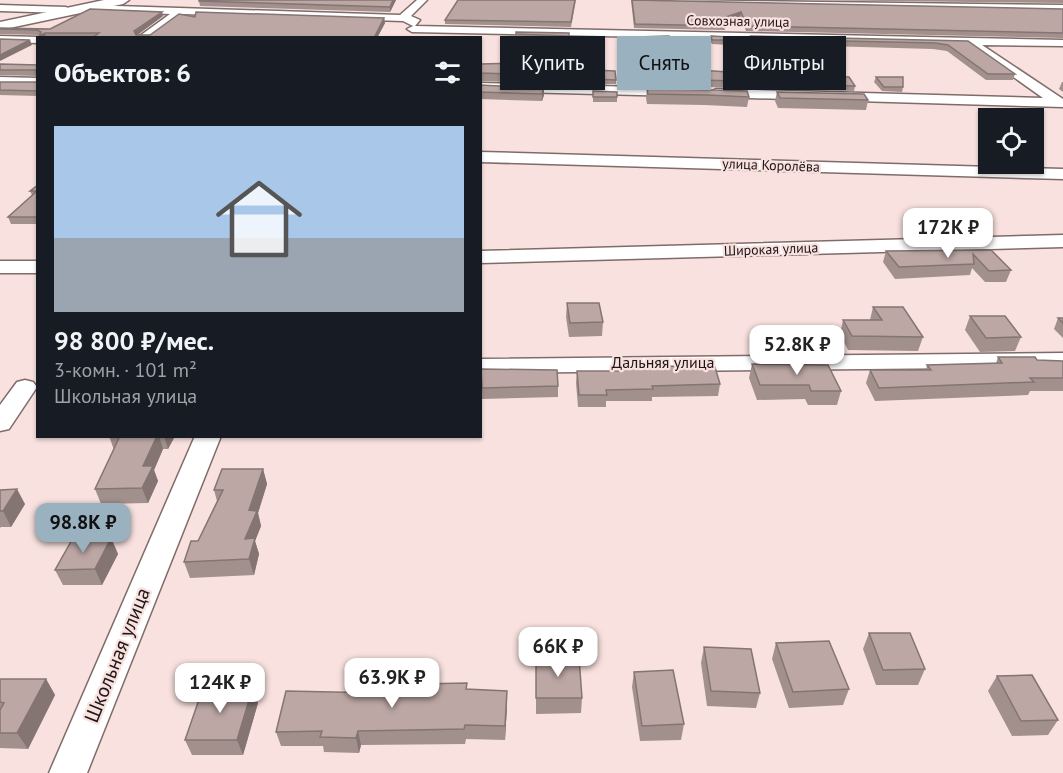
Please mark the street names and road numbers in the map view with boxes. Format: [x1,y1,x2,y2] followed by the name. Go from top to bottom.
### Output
[686,11,790,31] street label: Совхозная улица
[722,154,820,176] street label: улица Королёва
[723,238,819,260] street label: Широкая улица
[612,352,714,372] street label: Дальняя улица
[78,584,156,726] street label: Школьная улица

